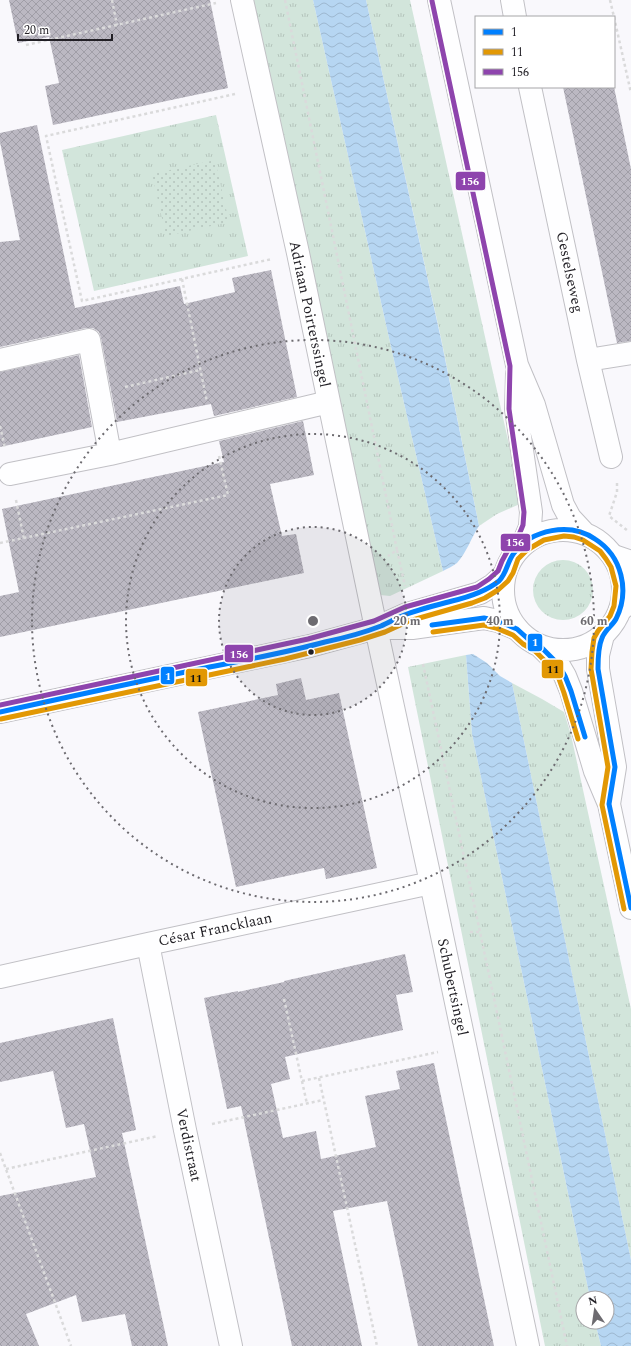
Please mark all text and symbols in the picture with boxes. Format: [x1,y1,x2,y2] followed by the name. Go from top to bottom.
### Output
[18,16,112,42] scale bar
[475,16,615,88] legend
[24,21,49,40] text: 20 m
[511,23,517,42] text: 1
[511,43,523,62] text: 11
[511,63,529,82] text: 156
[455,171,486,191] line badge: 156
[461,173,479,190] text: 156
[550,229,589,315] street label: Gestelseweg
[283,239,336,390] street label: Adriaan Poirterssingel
[500,533,531,552] line badge: 156
[506,534,524,551] text: 156
[393,612,421,631] text: 20 m
[486,612,514,631] text: 40 m
[580,612,608,631] text: 60 m
[306,614,320,628] centre of rings
[527,633,543,652] line badge: 1
[532,634,538,651] text: 1
[224,644,254,663] line badge: 156
[230,646,248,663] text: 156
[306,647,316,657] unlabelled marker
[541,659,564,679] line badge: 11
[547,661,559,678] text: 11
[160,666,175,685] line badge: 1
[165,668,171,685] text: 1
[185,668,208,687] line badge: 11
[190,670,202,687] text: 11
[156,906,274,953] street label: César Francklaan
[431,936,474,1038] street label: Schubertsingel
[170,1106,208,1184] street label: Verdistraat
[575,1290,615,1330] north arrow
[587,1291,599,1310] text: N

